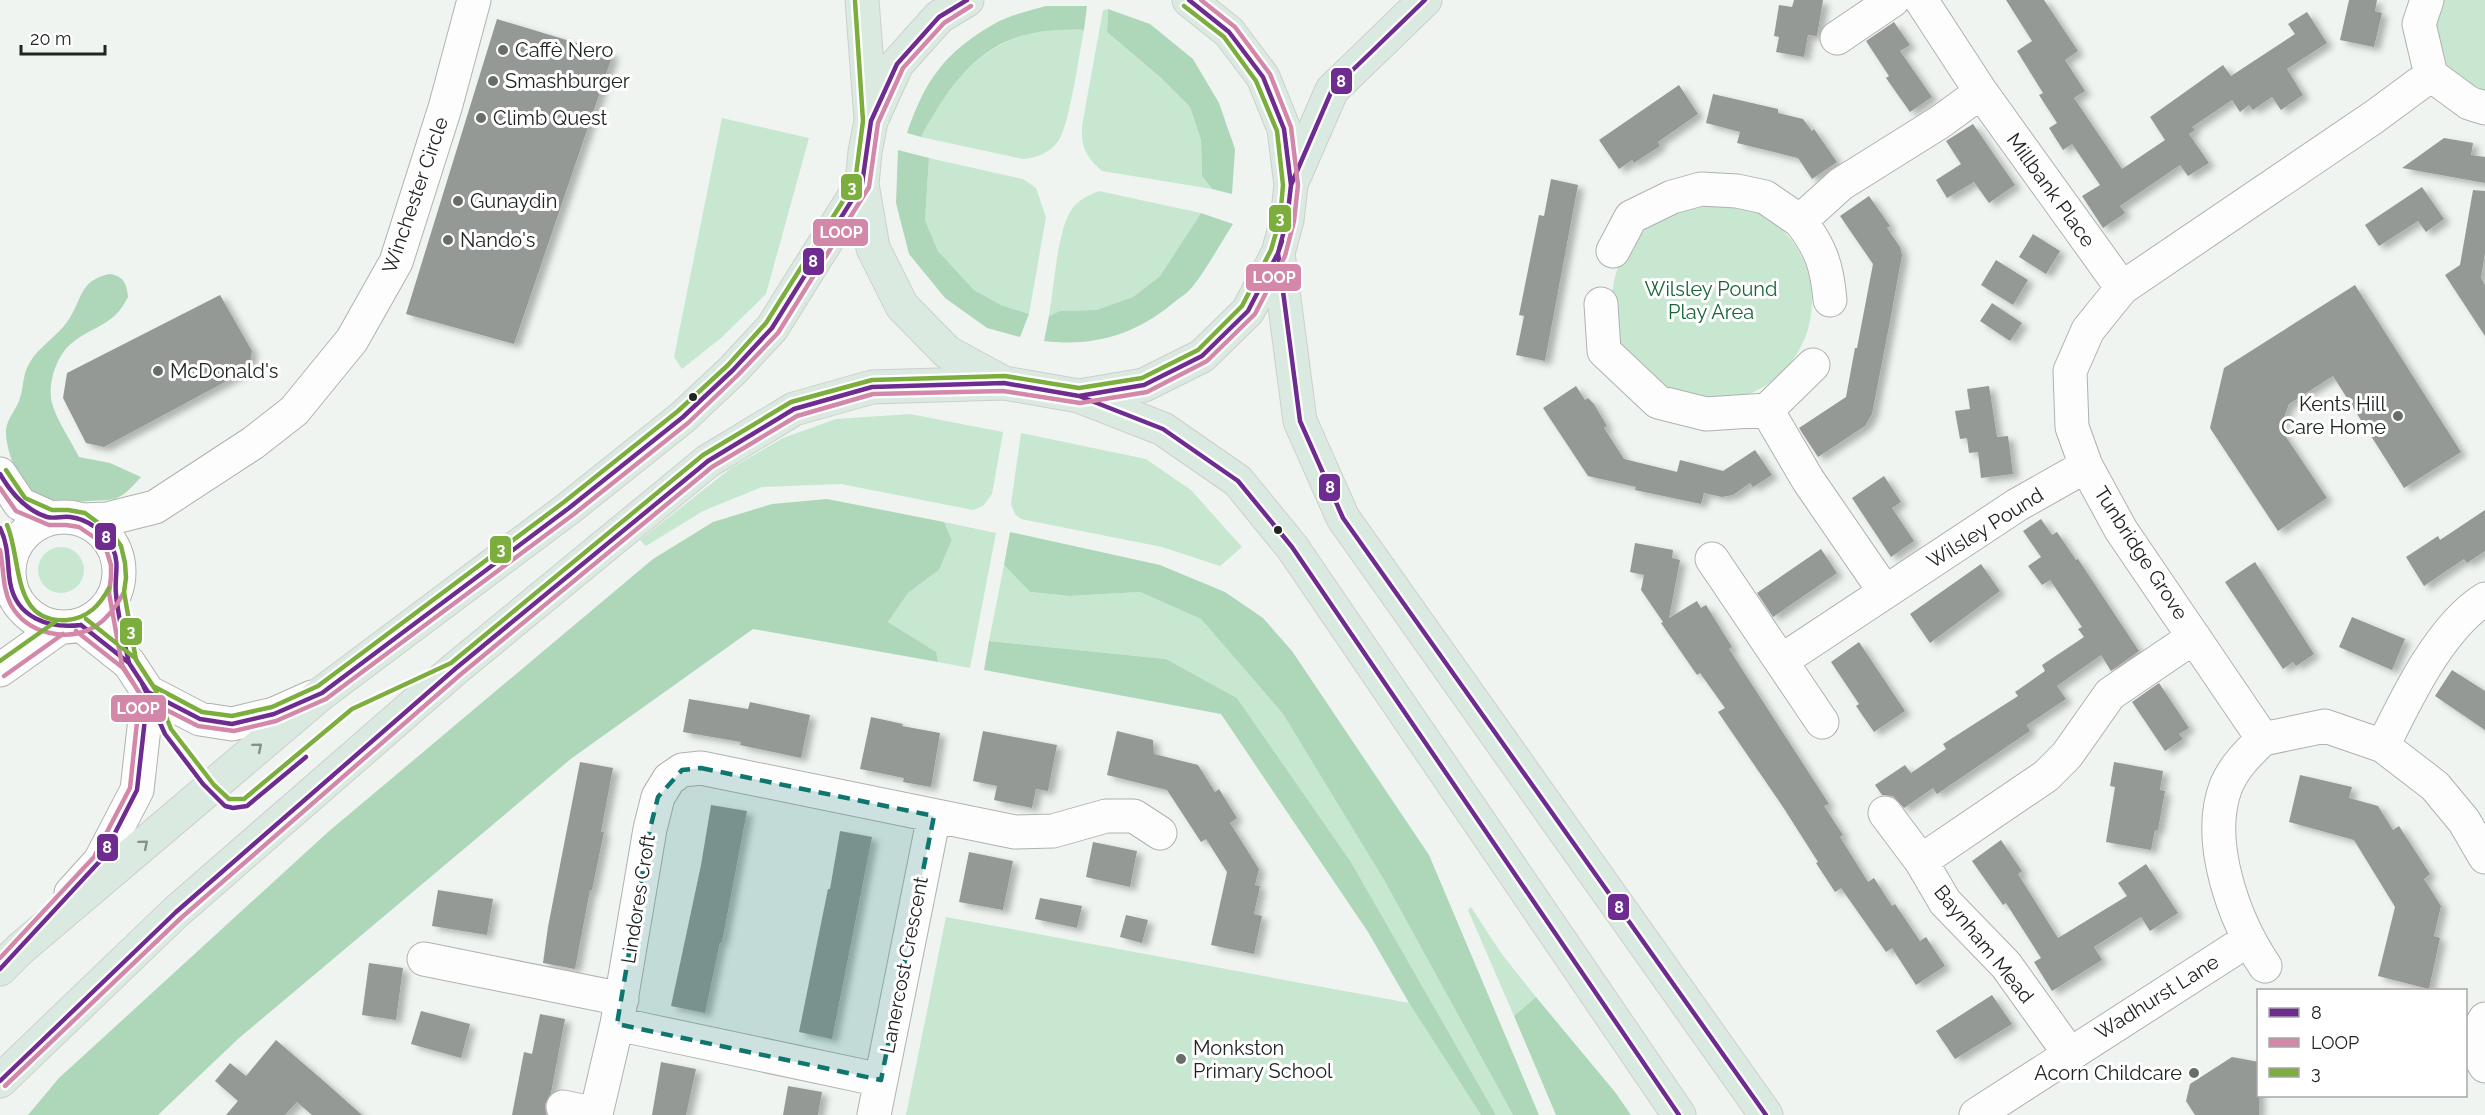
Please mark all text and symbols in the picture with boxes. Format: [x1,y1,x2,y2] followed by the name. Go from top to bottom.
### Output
[21,18,105,56] scale bar
[30,28,72,49] text: 20 m
[515,38,613,62] place label: Caffè Nero
[496,43,510,57] marker: Caffè Nero
[1330,67,1353,95] line badge: 8
[505,69,630,93] place label: Smashburger
[1336,72,1346,91] text: 8
[486,74,500,88] marker: Smashburger
[493,106,608,130] place label: Climb Quest
[474,111,488,125] marker: Climb Quest
[377,113,453,276] street label: Winchester Circle
[2002,128,2100,252] street label: Millbank Place
[840,173,863,201] line badge: 3
[848,178,857,197] text: 3
[470,189,557,213] place label: Gunaydin
[451,194,465,208] marker: Gunaydin
[1268,204,1292,233] line badge: 3
[1276,209,1285,228] text: 3
[812,218,869,247] line badge: LOOP
[819,223,863,242] text: LOOP
[460,228,535,252] place label: Nando's
[441,233,455,247] marker: Nando's
[802,247,825,276] line badge: 8
[808,252,818,271] text: 8
[1245,263,1302,292] line badge: LOOP
[1252,268,1296,287] text: LOOP
[1645,277,1777,324] park label: Wilsley Pound Play Area
[170,359,278,383] place label: McDonald's
[151,364,165,378] marker: McDonald's
[687,391,699,403] unlabelled marker
[2281,392,2387,439] place label: Kents Hill Care Home
[2391,409,2405,423] marker: Kents Hill Care Home
[1318,473,1341,502] line badge: 8
[1325,478,1335,497] text: 8
[2089,482,2193,624] street label: Tunbridge Grove
[1922,483,2048,573] street label: Wilsley Pound
[94,522,117,551] line badge: 8
[1272,524,1284,536] unlabelled marker
[101,528,111,547] text: 8
[489,535,512,564] line badge: 3
[497,540,506,559] text: 3
[119,617,143,646] line badge: 3
[127,622,136,641] text: 3
[110,694,167,723] line badge: LOOP
[116,699,160,718] text: LOOP
[251,744,262,755] one-way arrow
[616,832,660,965] street label: Lindores Croft
[96,833,119,862] line badge: 8
[102,838,112,857] text: 8
[137,840,148,851] one-way arrow
[875,874,933,1055] street label: Lanercost Crescent
[1929,880,2039,1008] street label: Baynham Mead
[1607,893,1630,921] line badge: 8
[1614,898,1624,917] text: 8
[2091,949,2223,1045] street label: Wadhurst Lane
[2257,989,2467,1097] legend
[2311,1002,2322,1023] text: 8
[2311,1032,2359,1053] text: LOOP
[1193,1036,1333,1083] place label: Monkston Primary School
[1174,1052,1188,1066] marker: Monkston Primary School
[2034,1061,2182,1085] place label: Acorn Childcare
[2311,1062,2321,1083] text: 3
[2187,1066,2201,1080] marker: Acorn Childcare

